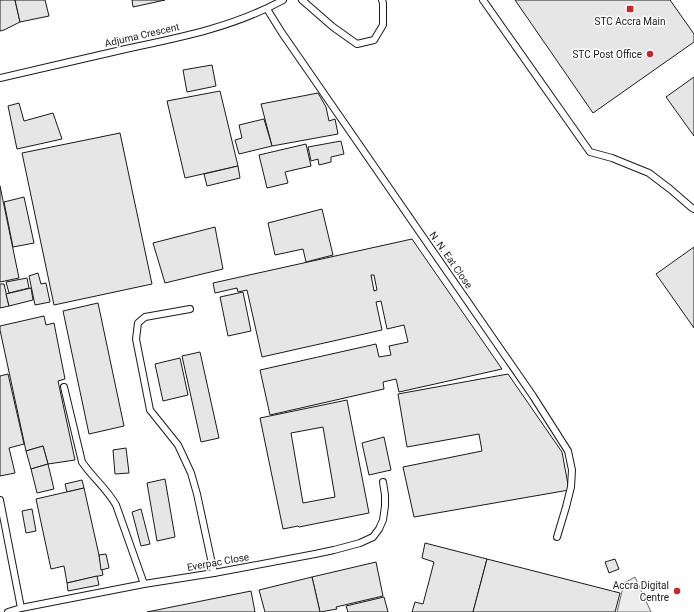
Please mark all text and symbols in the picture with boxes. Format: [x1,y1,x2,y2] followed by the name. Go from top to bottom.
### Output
[625,4,635,14] marker: STC Accra Main
[595,16,666,27] place label: STC Accra Main
[104,21,180,49] street label: Adjuma Crescent
[572,49,642,60] place label: STC Post Office
[645,49,655,59] marker: STC Post Office
[427,230,475,290] street label: N. N. Eat Close
[186,551,250,573] street label: Everpac Close
[613,580,669,603] place label: Accra Digital Centre
[672,586,682,596] marker: Accra Digital Centre

